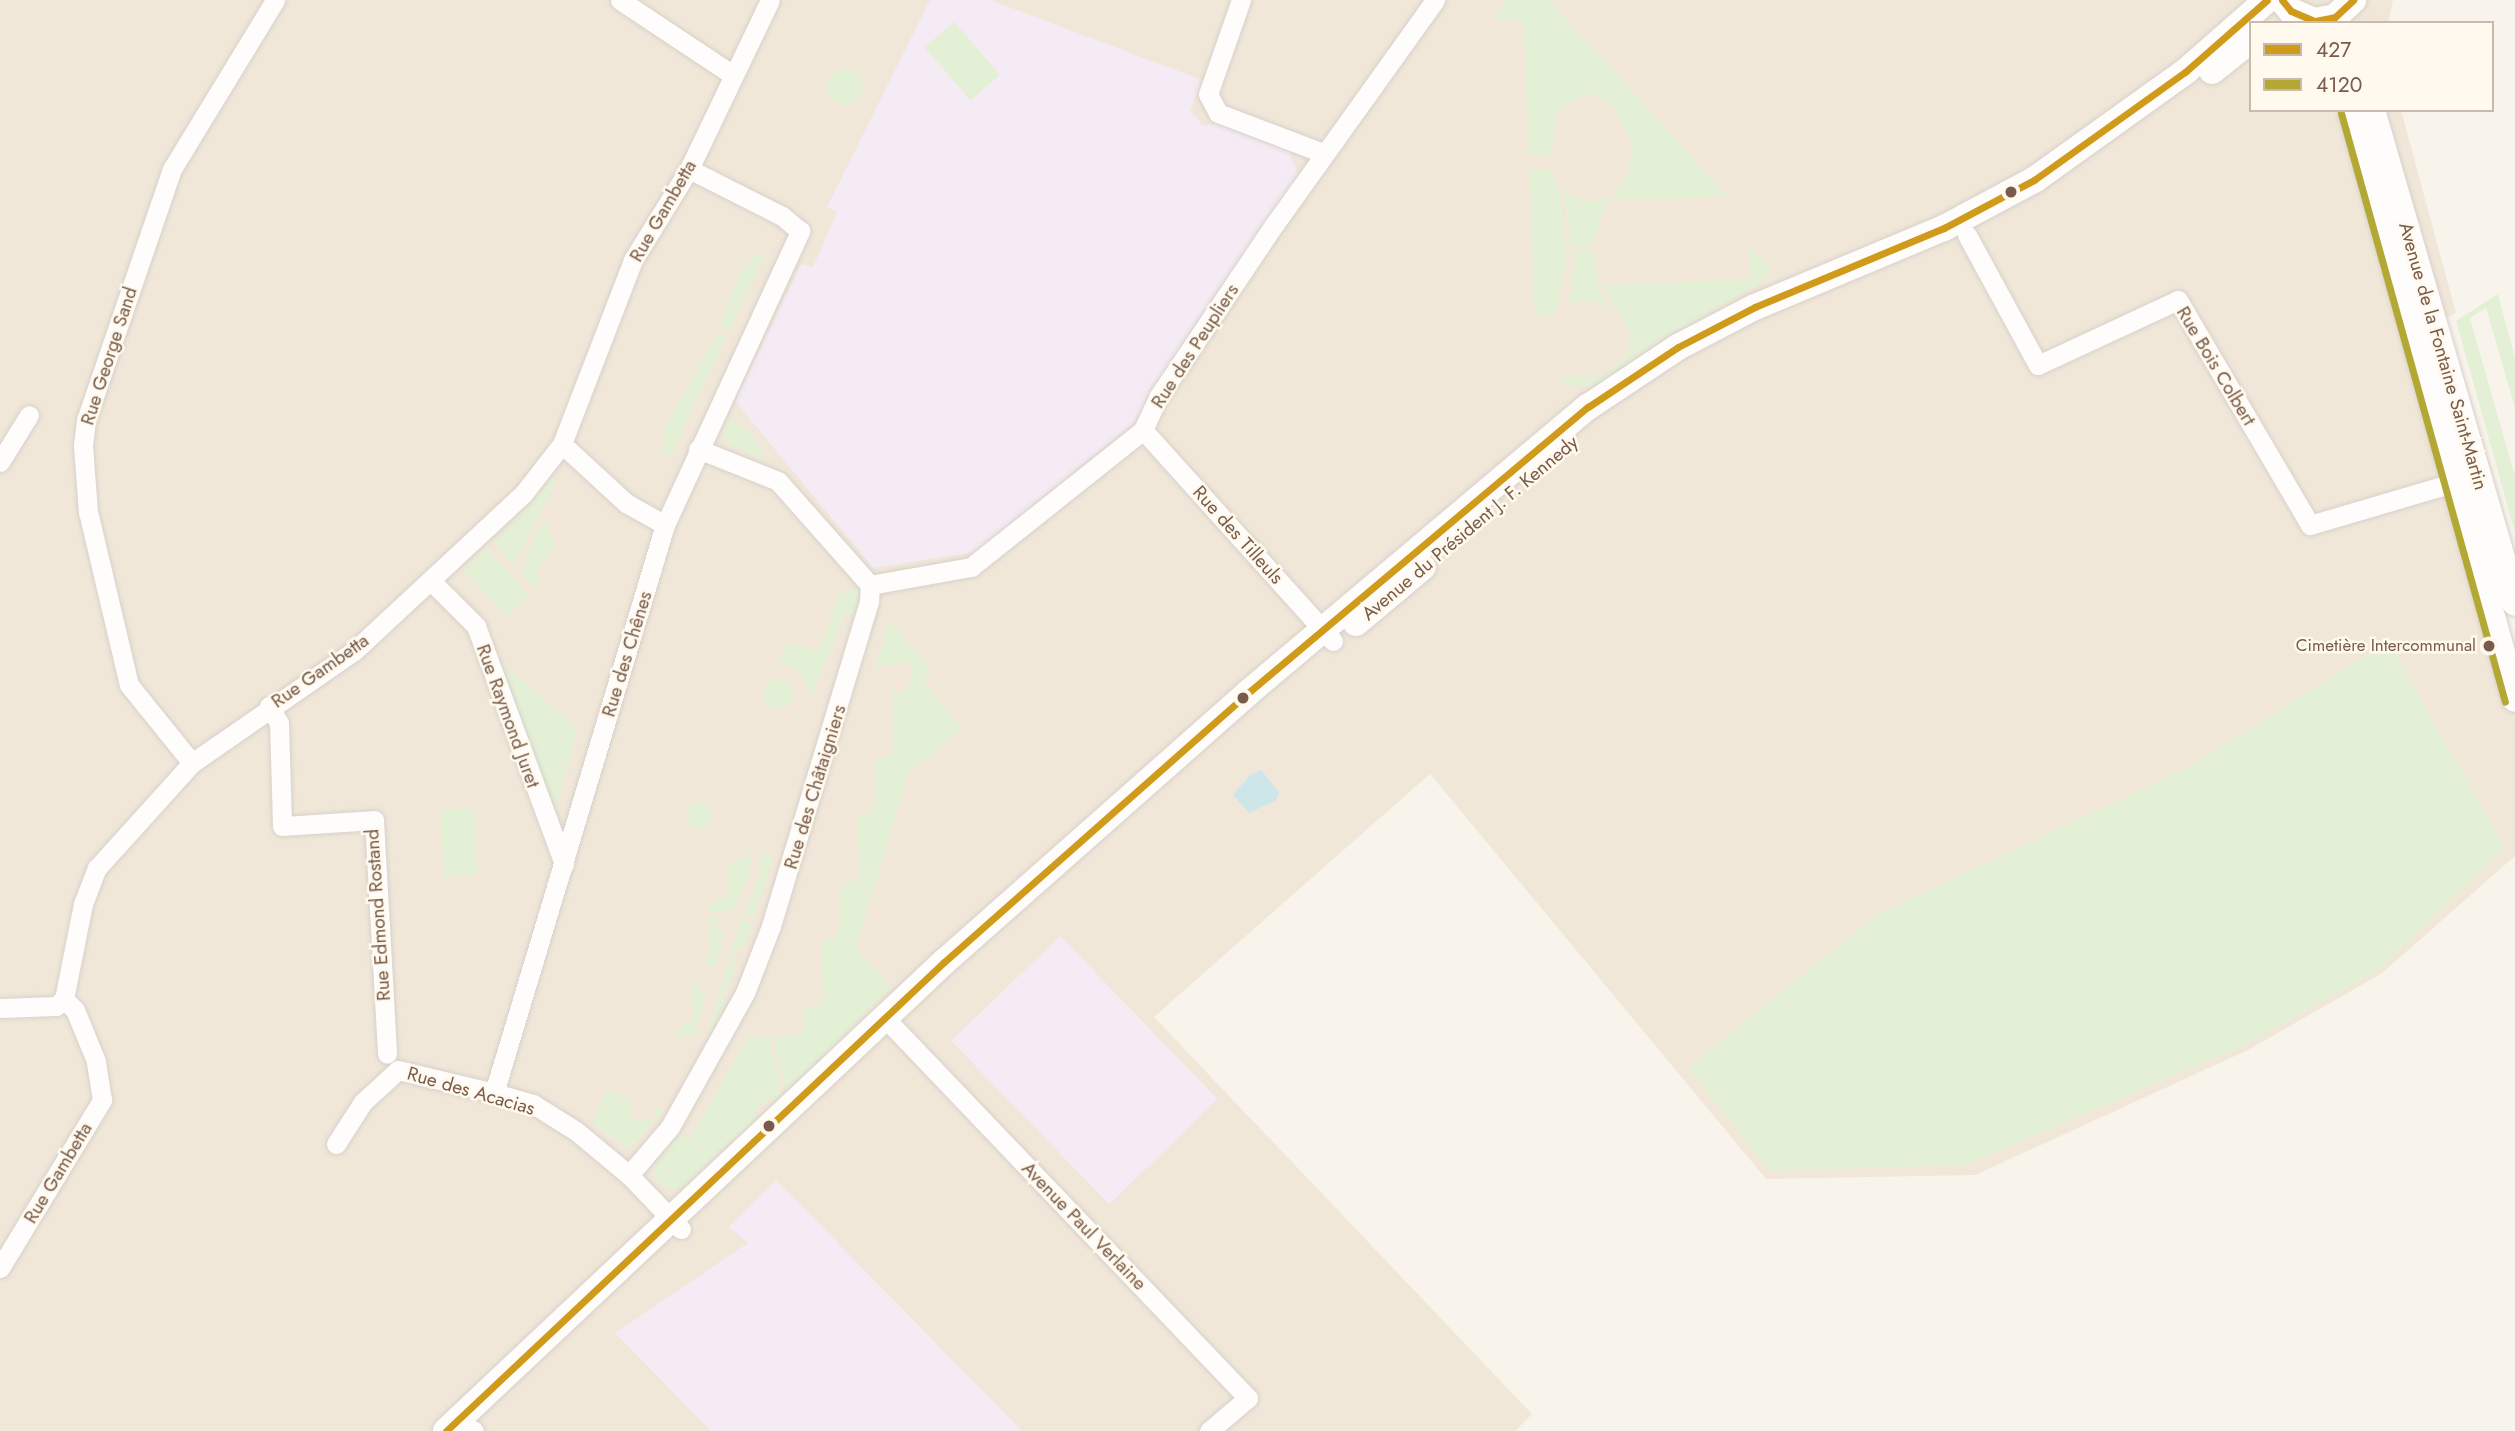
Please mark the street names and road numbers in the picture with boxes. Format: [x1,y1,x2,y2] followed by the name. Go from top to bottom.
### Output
[625,156,701,266] street label: Rue Gambetta
[2394,220,2492,492] street label: Avenue de la Fontaine Saint-Martin
[1146,280,1244,412] street label: Rue des Peupliers
[76,284,142,428] street label: Rue George Sand
[2172,302,2260,430] street label: Rue Bois Colbert
[1357,431,1583,625] street label: Avenue du Président J. F. Kennedy
[1188,481,1288,589] street label: Rue des Tilleuls
[597,588,657,720] street label: Rue des Chênes
[267,629,373,713] street label: Rue Gambetta
[471,641,545,791] street label: Rue Raymond Juret
[779,702,851,872] street label: Rue des Châtaigniers
[361,828,395,1002] street label: Rue Edmond Rostand
[405,1062,537,1120] street label: Rue des Acacias
[19,1118,97,1228] street label: Rue Gambetta
[1017,1157,1151,1295] street label: Avenue Paul Verlaine

